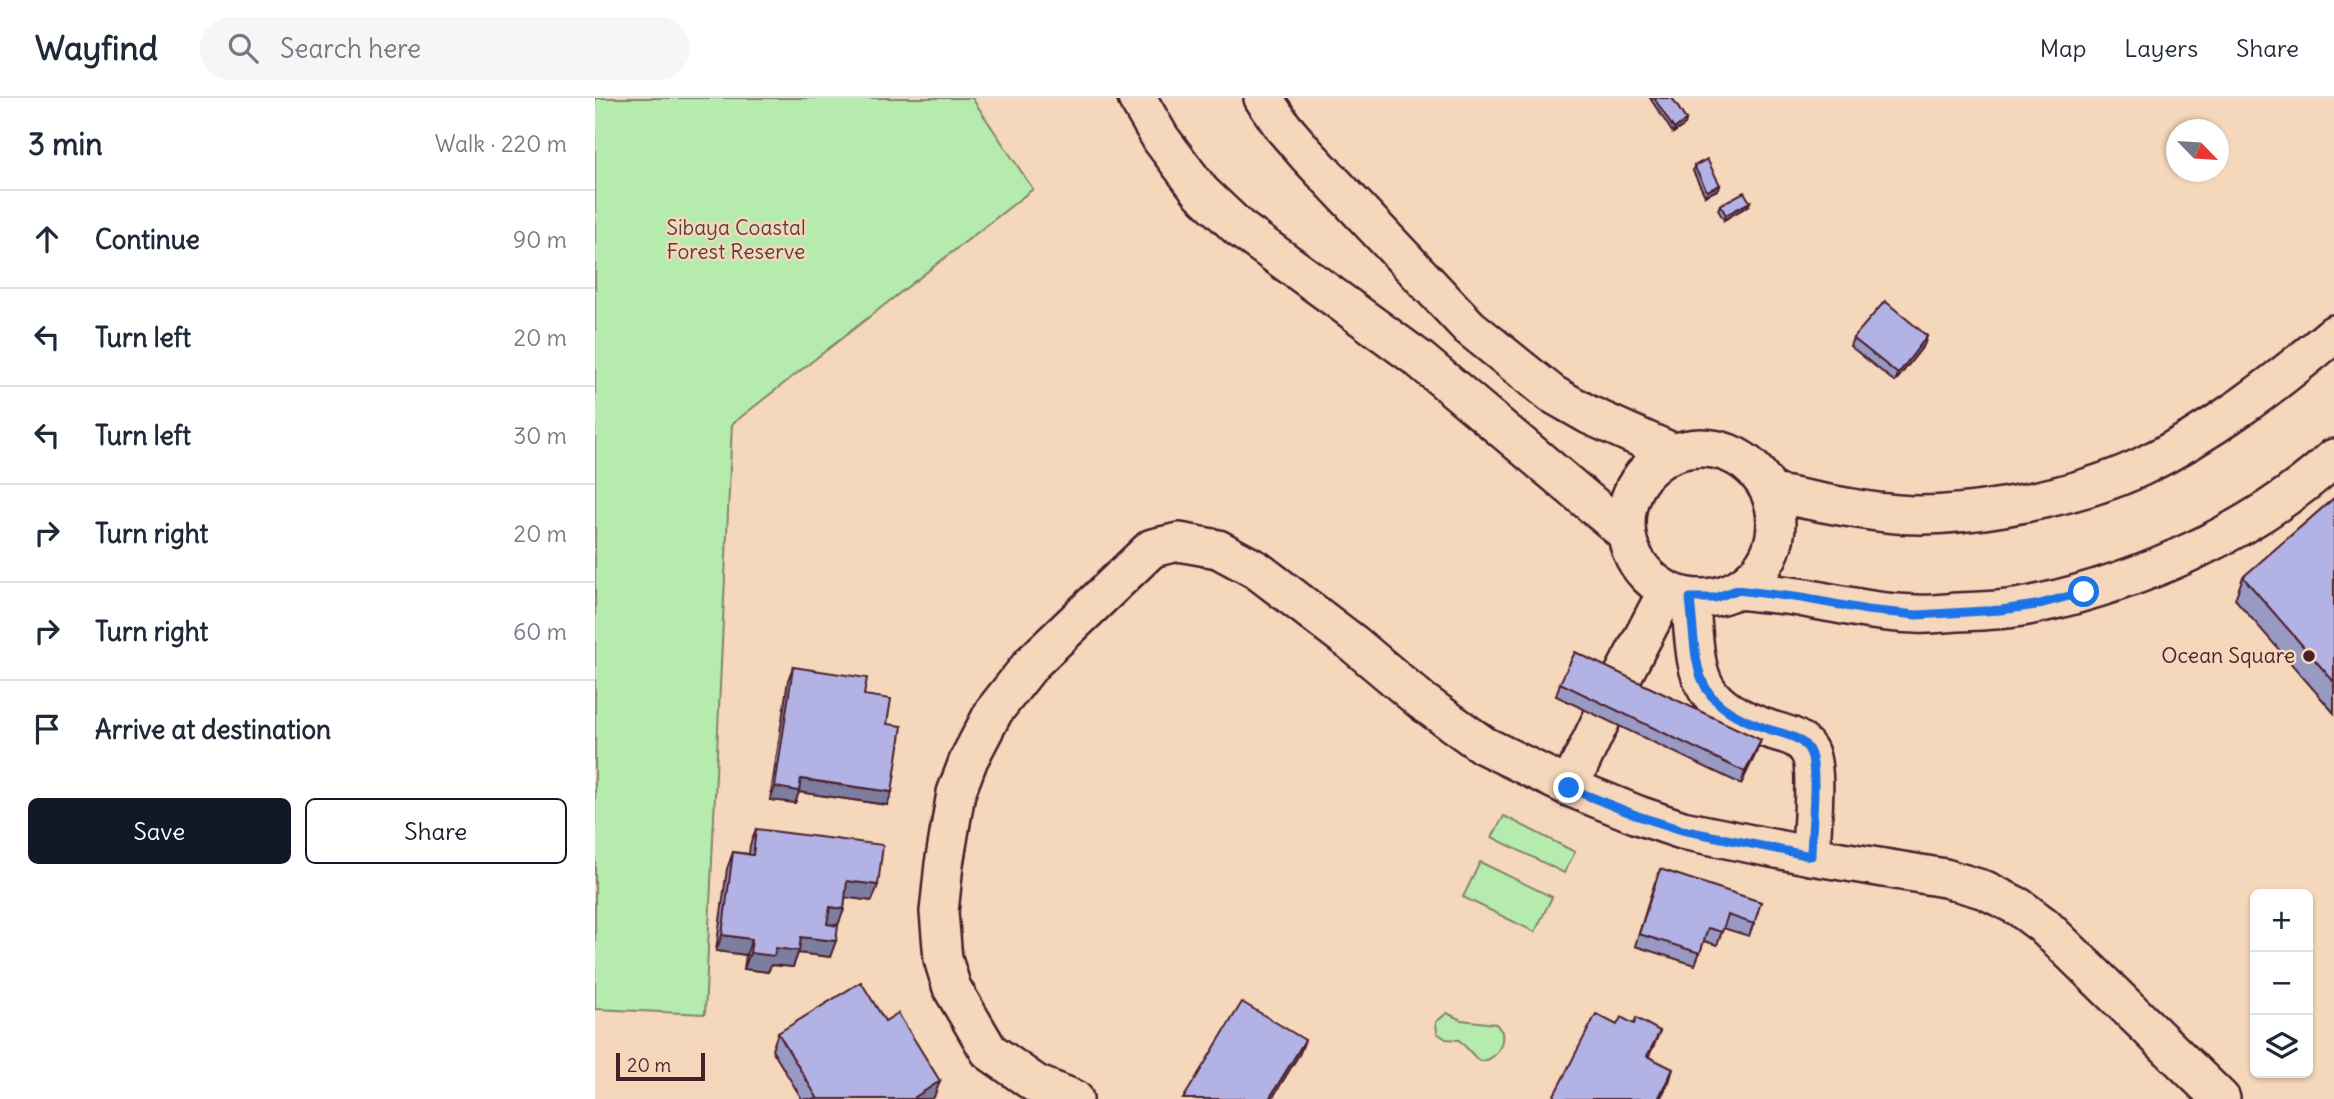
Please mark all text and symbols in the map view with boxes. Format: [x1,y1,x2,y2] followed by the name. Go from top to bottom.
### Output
[200,17,690,80] search box
[35,27,158,69] text: Wayfind
[224,29,262,67] icon: search
[280,32,421,65] text: Search here
[2040,33,2086,63] text: Map
[2124,33,2198,63] text: Layers
[2236,33,2299,63] text: Share
[2166,119,2229,182] north arrow
[28,125,103,163] text: 3 min
[435,129,567,158] text: Walk · 220 m
[666,214,806,265] park label: Sibaya Coastal Forest Reserve
[28,220,66,258] icon: ahead
[95,223,200,256] text: Continue
[513,225,567,254] text: 90 m
[28,318,66,356] icon: left
[95,321,191,354] text: Turn left
[514,323,567,352] text: 20 m
[28,416,66,454] icon: left
[95,419,191,452] text: Turn left
[513,421,567,450] text: 30 m
[28,514,66,552] icon: right
[95,517,208,550] text: Turn right
[514,519,567,548] text: 20 m
[2068,576,2099,607] route start
[28,612,66,650] icon: right
[95,615,208,648] text: Turn right
[513,617,567,646] text: 60 m
[2161,642,2295,669] place label: Ocean Square
[2301,648,2317,664] marker: Ocean Square
[28,710,66,748] icon: arrive
[95,713,331,746] text: Arrive at destination
[1553,772,1584,803] route end
[28,798,291,864] button: Save
[305,798,567,864] button: Share
[2250,889,2313,1078] map controls
[2250,889,2313,952] button: +
[2250,952,2313,1015] button: −
[2250,1015,2313,1078] button: layers
[616,1050,705,1082] scale bar
[627,1053,671,1077] text: 20 m

